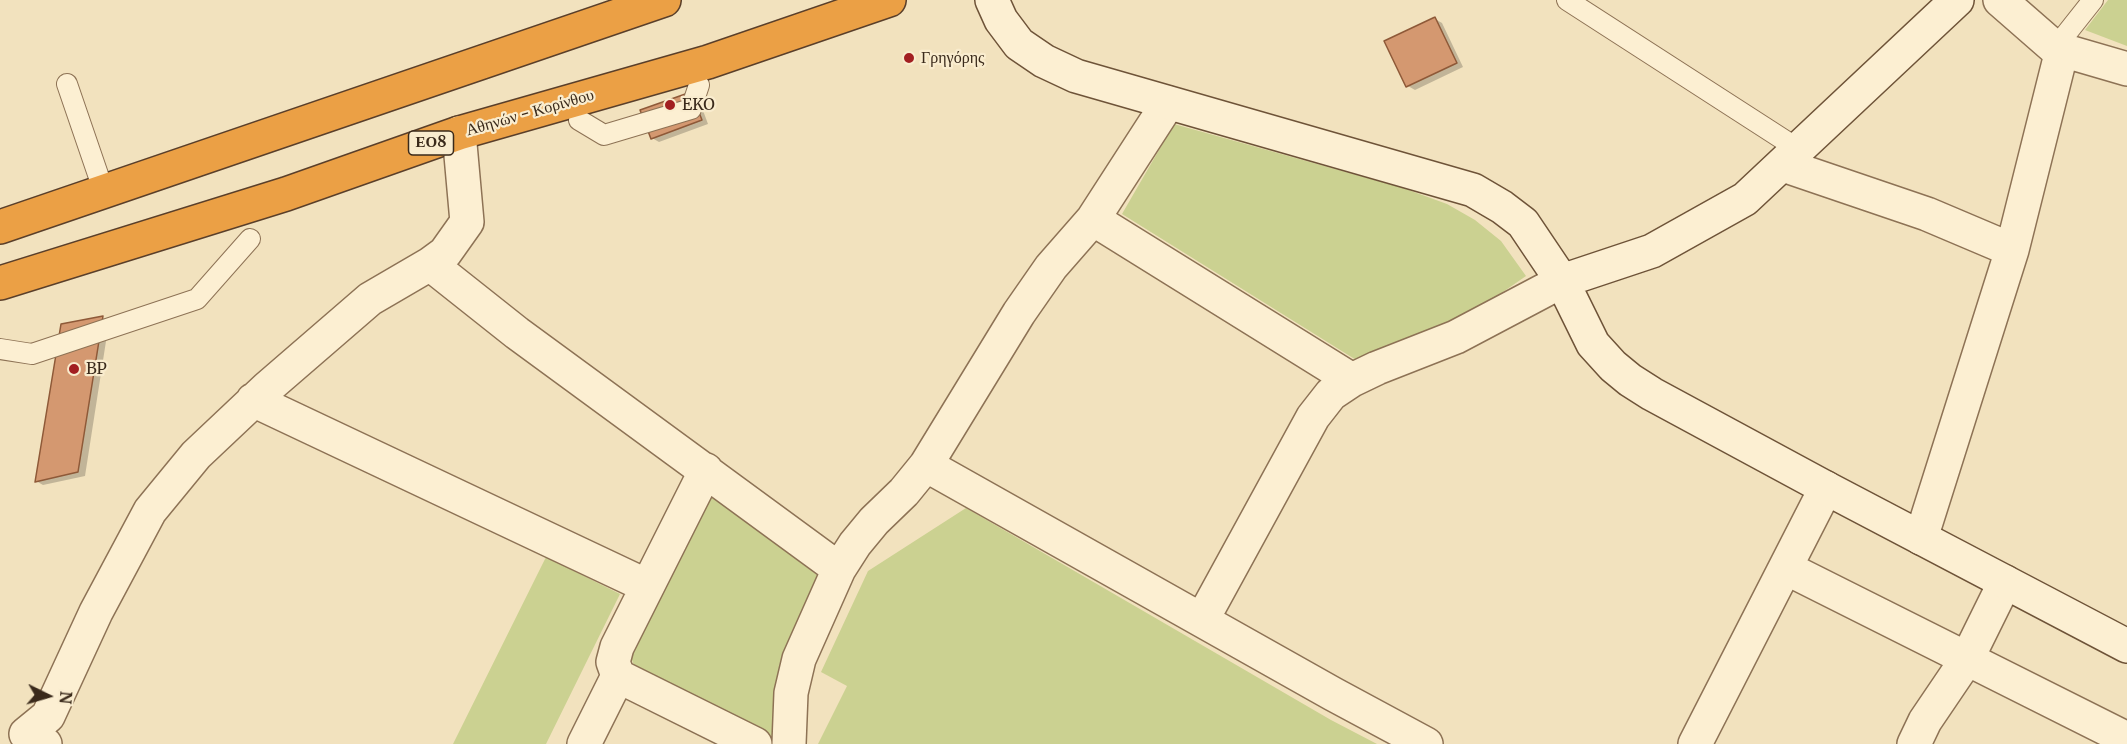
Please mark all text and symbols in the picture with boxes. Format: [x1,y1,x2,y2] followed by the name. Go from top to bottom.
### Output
[921,48,984,68] place label: Γρηγόρης
[902,51,916,65] marker: Γρηγόρης
[464,86,596,140] street label: Αθηνών - Κορίνθου
[682,95,715,115] place label: EKO
[663,98,677,112] marker: EKO
[408,131,454,155] road number: ΕΟ8
[86,359,107,379] place label: BP
[67,362,81,376] marker: BP
[18,666,78,726] north arrow
[55,690,76,705] text: N

